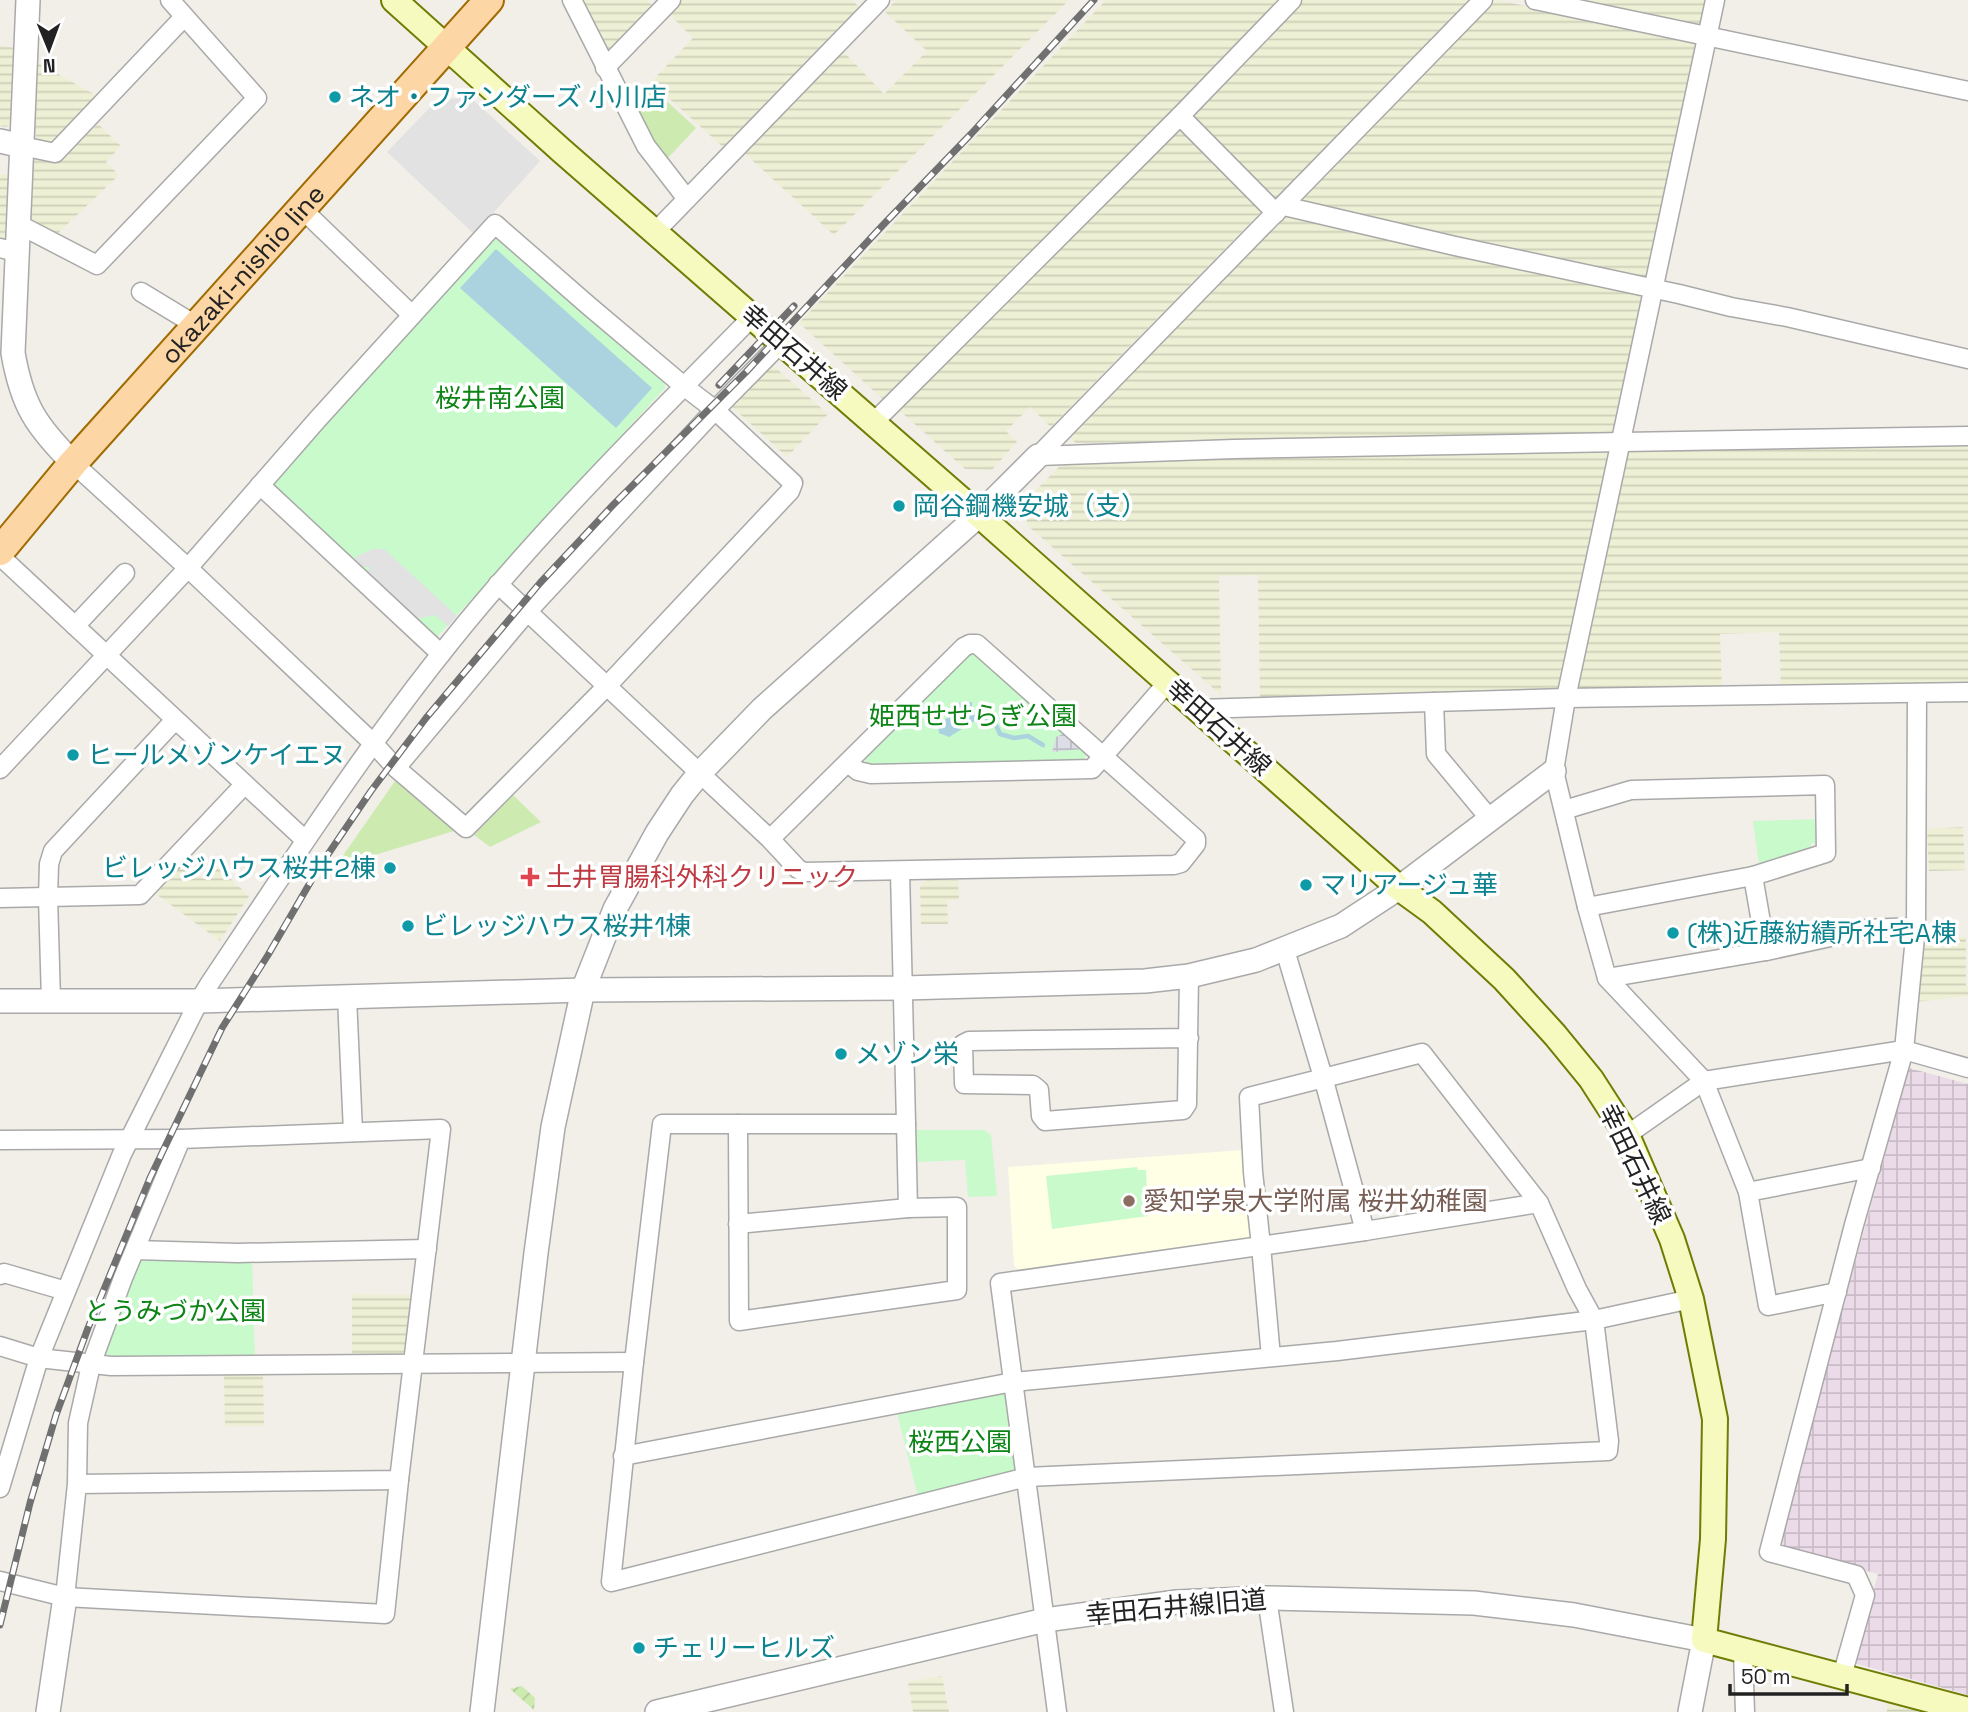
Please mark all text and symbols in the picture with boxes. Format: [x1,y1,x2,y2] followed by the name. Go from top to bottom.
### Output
[14,14,84,84] north arrow
[43,53,56,78] text: N
[349,80,666,114] place label: ネオ・ファンダーズ 小川店
[327,89,343,105] marker: ネオ・ファンダーズ 小川店
[153,177,332,371] street label: okazaki-nishio line
[734,297,854,407] street label: 幸田石井線
[435,381,565,415] park label: 桜井南公園
[913,489,1147,523] place label: 岡谷鋼機安城（支）
[891,498,907,514] marker: 岡谷鋼機安城（支）
[1159,671,1279,783] street label: 幸田石井線
[869,699,1077,733] park label: 姫西せせらぎ公園
[87,738,346,772] place label: ヒールメゾンケイエヌ
[65,747,81,763] marker: ヒールメゾンケイエヌ
[102,851,376,885] place label: ビレッジハウス桜井2棟
[382,860,398,876] marker: ビレッジハウス桜井2棟
[546,860,858,894] place label: 土井胃腸科外科クリニック
[520,867,540,887] marker: 土井胃腸科外科クリニック
[1320,868,1498,902] place label: マリアージュ華
[1298,877,1314,893] marker: マリアージュ華
[422,909,691,943] place label: ビレッジハウス桜井1棟
[1687,916,1957,950] place label: (株)近藤紡績所社宅A棟
[400,918,416,934] marker: ビレッジハウス桜井1棟
[1665,925,1681,941] marker: (株)近藤紡績所社宅A棟
[855,1037,959,1071] place label: メゾン栄
[833,1046,849,1062] marker: メゾン栄
[1591,1098,1679,1230] street label: 幸田石井線
[1143,1184,1488,1218] place label: 愛知学泉大学附属 桜井幼稚園
[1121,1193,1137,1209] marker: 愛知学泉大学附属 桜井幼稚園
[84,1294,266,1328] park label: とうみづか公園
[908,1425,1012,1459] park label: 桜西公園
[1084,1582,1268,1632] street label: 幸田石井線旧道
[653,1631,835,1665] place label: チェリーヒルズ
[631,1640,647,1656] marker: チェリーヒルズ
[1730,1652,1847,1696] scale bar
[1741,1663,1791,1690] text: 50 m

